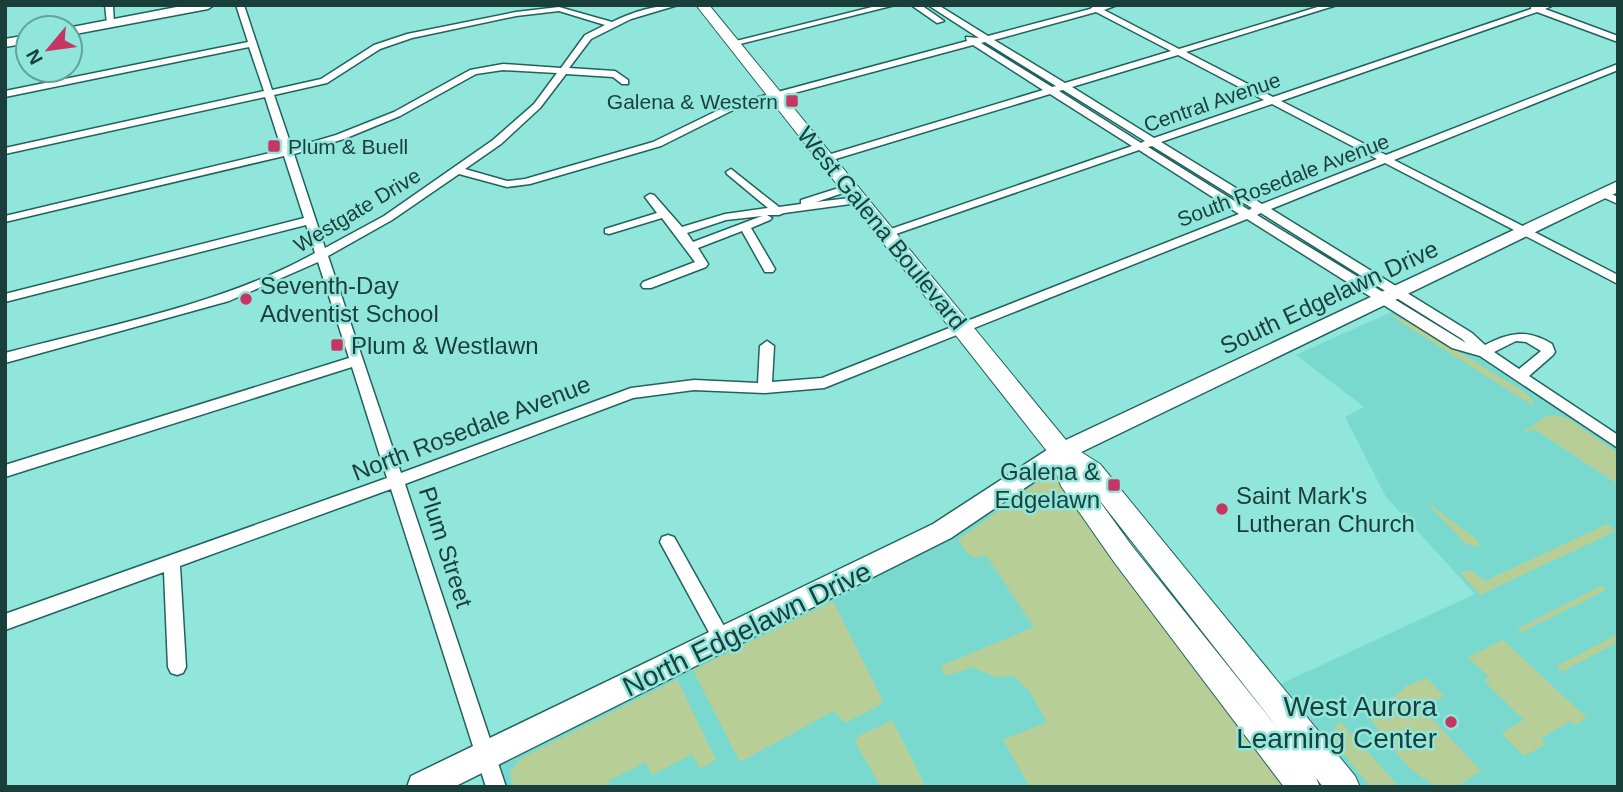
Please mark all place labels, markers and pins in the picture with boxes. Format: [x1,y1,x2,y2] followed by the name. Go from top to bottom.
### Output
[607,90,778,113] place label: Galena & Western
[784,93,800,109] marker: Galena & Western
[288,135,408,158] place label: Plum & Buell
[266,138,282,154] marker: Plum & Buell
[260,272,439,327] place label: Seventh-Day Adventist School
[238,291,254,307] marker: Seventh-Day Adventist School
[351,332,539,359] place label: Plum & Westlawn
[329,337,345,353] marker: Plum & Westlawn
[995,458,1100,513] place label: Galena & Edgelawn
[1106,477,1122,493] marker: Galena & Edgelawn
[1236,482,1415,537] place label: Saint Mark's Lutheran Church
[1214,501,1230,517] marker: Saint Mark's Lutheran Church
[1236,691,1437,754] place label: West Aurora Learning Center
[1443,714,1459,730] marker: West Aurora Learning Center

